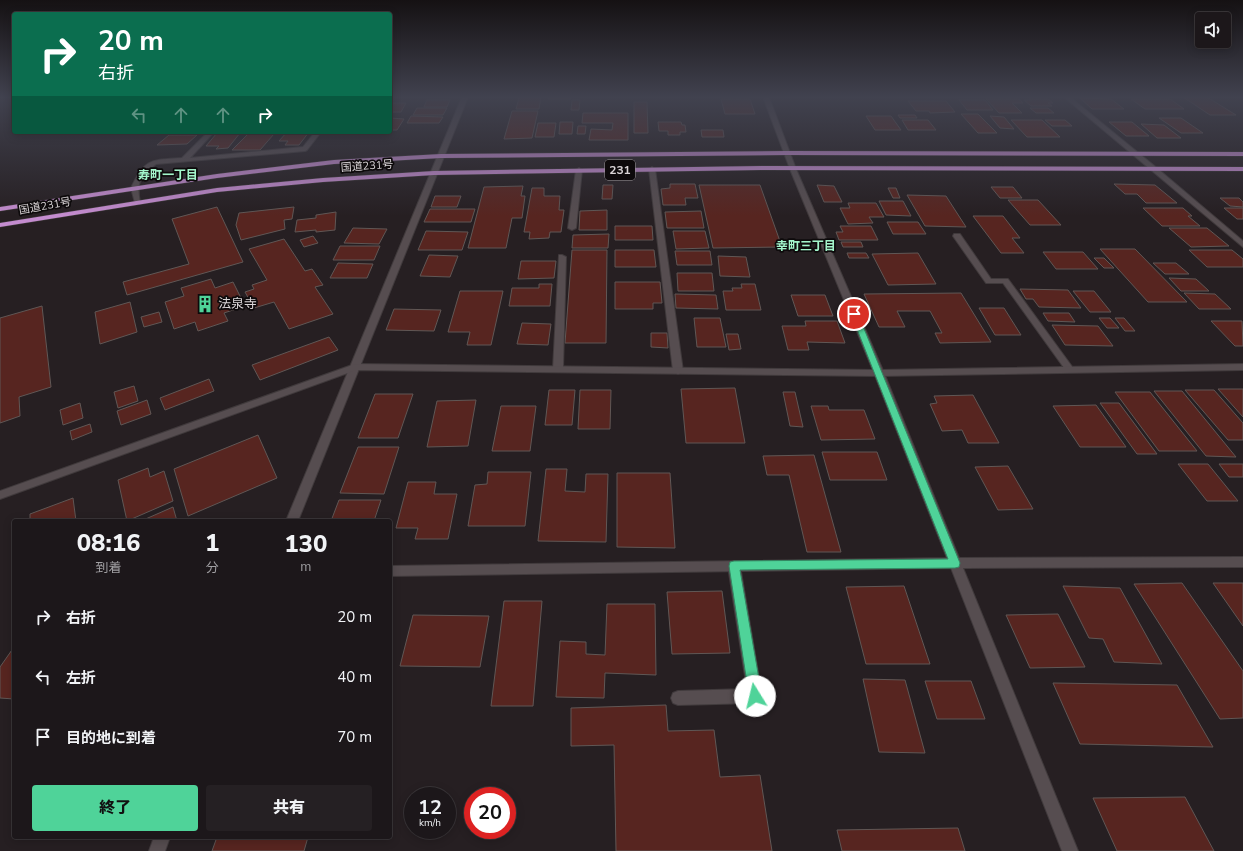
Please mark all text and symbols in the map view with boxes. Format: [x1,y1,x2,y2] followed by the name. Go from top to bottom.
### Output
[1195,12,1231,48] map controls
[1195,12,1231,48] button: sound
[98,22,164,60] text: 20 m
[32,28,84,80] icon: right
[98,61,134,85] text: 右折
[128,104,150,126] icon: left
[170,104,192,126] icon: ahead
[212,104,234,126] icon: ahead
[254,104,276,126] icon: right
[340,157,394,175] street label: 国道231号
[605,160,635,180] road number: 231
[138,167,198,183] district label: 寿町一丁目
[18,194,72,218] street label: 国道231号
[776,238,836,254] district label: 幸町三丁目
[195,294,215,314] building icon: 法泉寺
[218,295,257,313] place label: 法泉寺
[837,297,871,331] pin
[843,303,865,325] icon: arrive
[77,527,140,559] text: 08:16
[205,527,220,559] text: 1
[284,528,327,560] text: 130
[300,558,311,576] text: m
[96,559,122,577] text: 到着
[206,559,219,577] text: 分
[32,606,54,628] icon: right
[337,607,372,627] text: 20 m
[66,608,96,628] text: 右折
[32,666,54,688] icon: left
[337,667,372,687] text: 40 m
[66,668,96,688] text: 左折
[734,675,776,717] position arrow
[32,726,54,748] icon: arrive
[337,727,372,747] text: 70 m
[66,728,156,748] text: 目的地に到着
[32,785,198,831] button: 終了
[206,785,372,831] button: 共有
[464,787,516,839] speed limit sign: 20
[418,794,442,821] text: 12
[419,816,441,830] text: km/h

